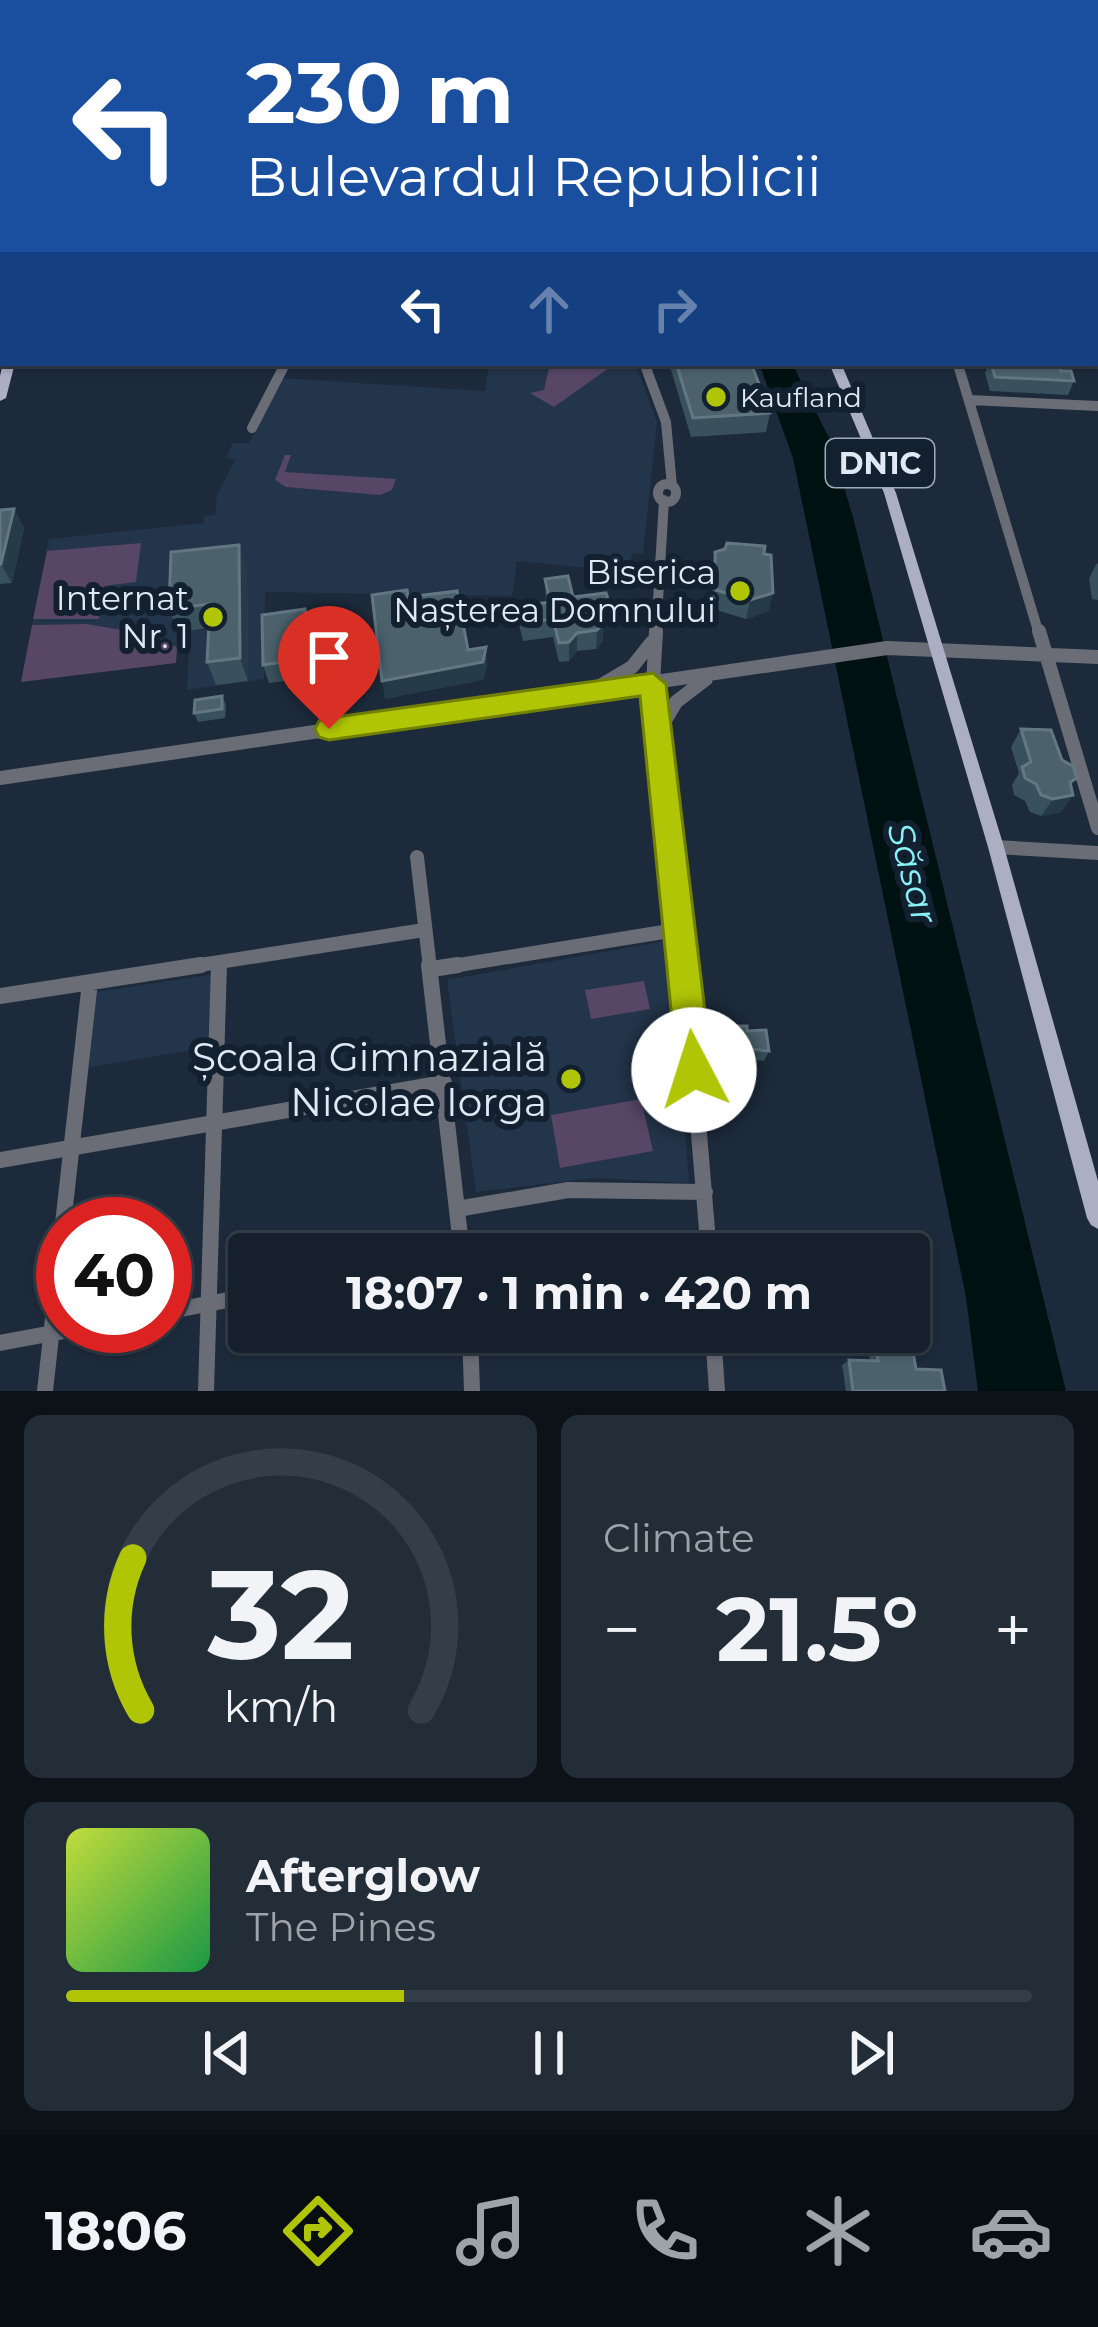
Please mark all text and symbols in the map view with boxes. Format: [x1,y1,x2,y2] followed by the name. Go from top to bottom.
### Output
[246,42,514,144] text: 230 m
[48,48,204,204] icon: left
[246,144,821,210] text: Bulevardul Republicii
[390,276,456,342] icon: left
[516,276,582,342] icon: ahead
[642,276,708,342] icon: right
[740,381,862,414] place label: Kaufland
[703,384,729,410] marker: Kaufland
[826,439,934,487] road number: DN1C
[393,552,716,631] place label: Biserica Nașterea Domnului
[56,578,189,656] place label: Internat Nr. 1
[727,578,753,604] marker: Biserica Nașterea Domnului
[200,604,226,630] marker: Internat Nr. 1
[278,606,380,729] pin
[296,624,362,690] icon: arrive
[878,818,948,930] water label: Săsar
[631,1007,757,1133] position arrow
[192,1033,547,1126] place label: Școala Gimnazială Nicolae Iorga
[558,1066,584,1092] marker: Școala Gimnazială Nicolae Iorga
[36,1197,192,1353] speed limit sign: 40
[346,1265,812,1320] text: 18:07 · 1 min · 420 m
[603,1514,755,1562] text: Climate
[206,1538,354,1690] text: 32
[716,1574,919,1684] text: 21.5°
[603,1589,641,1670] text: −
[994,1589,1032,1670] text: +
[223,1679,338,1732] text: km/h
[246,1848,480,1903] text: Afterglow
[246,1903,436,1951] text: The Pines
[194,2020,260,2086] icon: previous
[516,2020,582,2086] icon: pause
[838,2020,904,2086] icon: next
[276,2189,360,2273] icon: directions
[449,2189,533,2273] icon: music
[623,2189,707,2273] icon: phone
[796,2189,880,2273] icon: climate
[969,2189,1053,2273] icon: car
[45,2198,187,2264] text: 18:06

